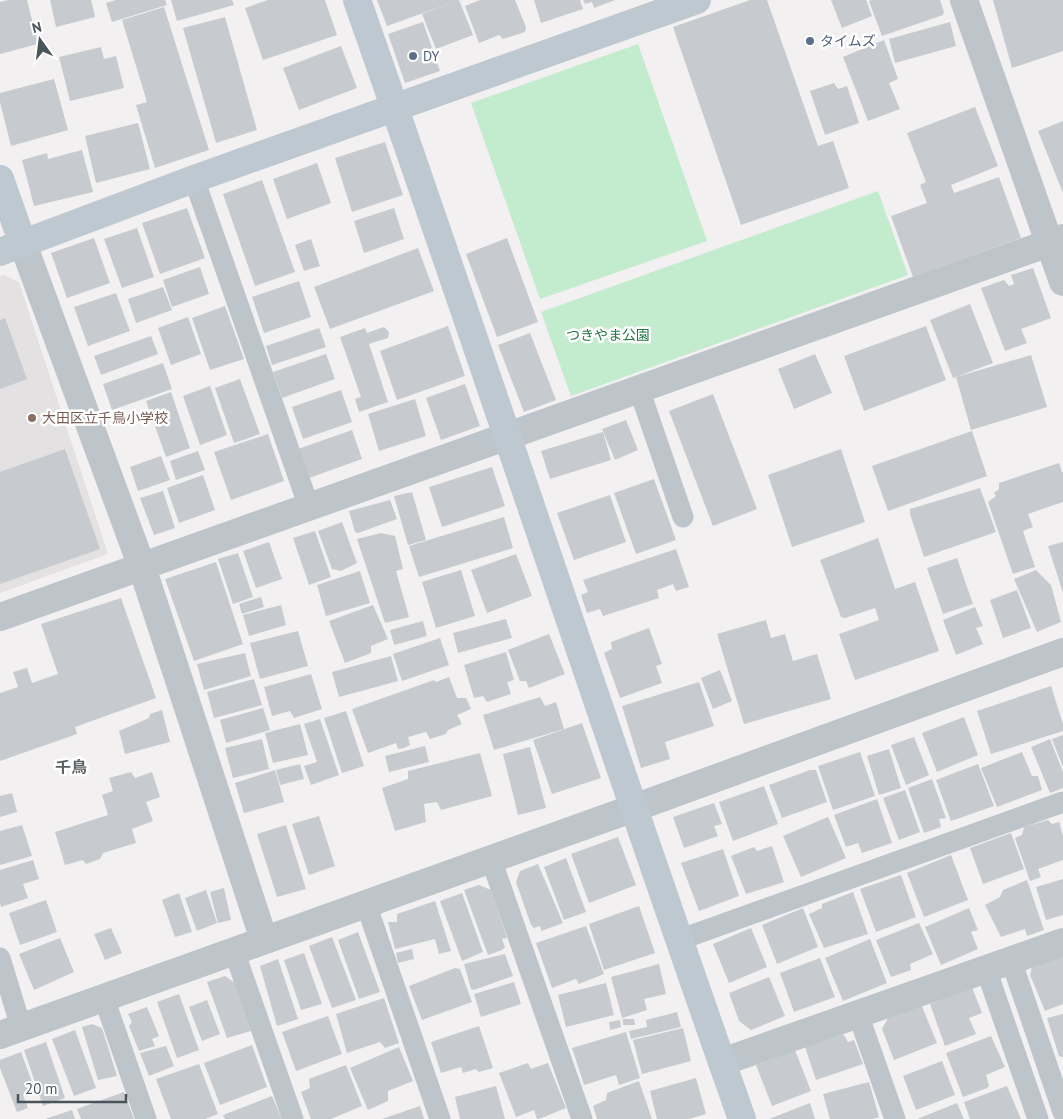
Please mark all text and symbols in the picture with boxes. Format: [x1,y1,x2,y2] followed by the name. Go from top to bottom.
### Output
[15,15,65,65] north arrow
[30,18,43,37] text: N
[820,32,876,50] place label: タイムズ
[804,35,816,47] marker: タイムズ
[423,47,440,65] place label: DY
[407,50,419,62] marker: DY
[566,326,650,344] park label: つきやま公園
[42,409,168,427] place label: 大田区立千鳥小学校
[26,412,38,424] marker: 大田区立千鳥小学校
[55,757,87,777] district label: 千鳥
[18,1072,125,1104] scale bar
[25,1079,58,1098] text: 20 m

